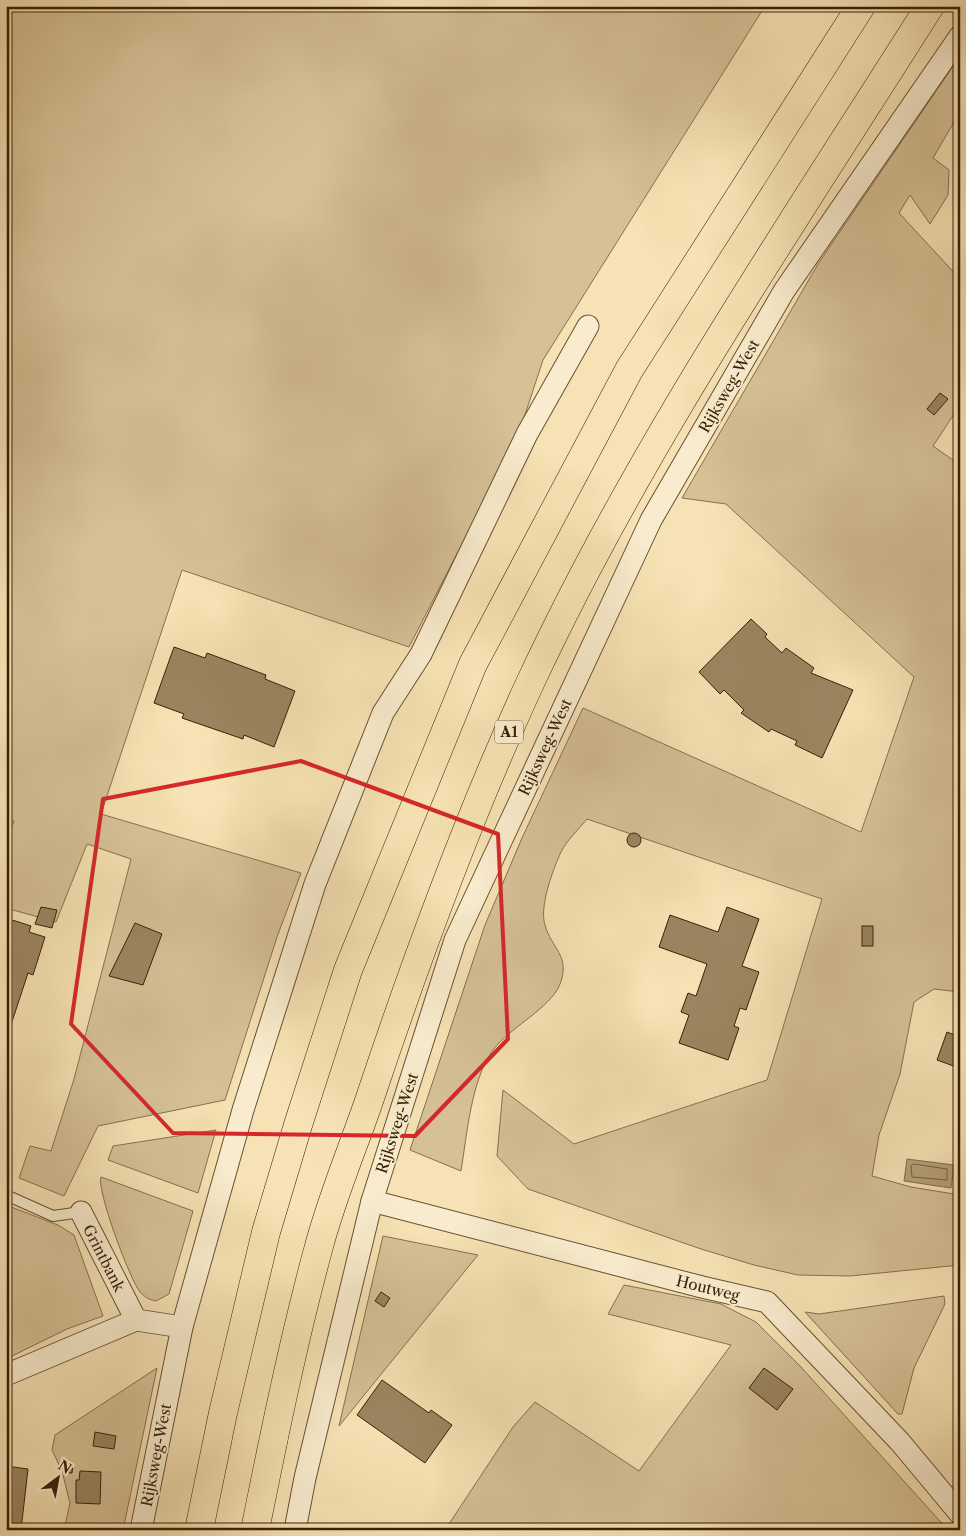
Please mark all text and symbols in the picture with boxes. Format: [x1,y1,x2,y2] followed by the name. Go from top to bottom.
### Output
[695,335,764,436] street label: Rijksweg-West
[514,695,576,798] street label: Rijksweg-West
[495,720,523,744] road number: A1
[372,1070,422,1176] street label: Rijksweg-West
[79,1221,130,1296] street label: Grintbank
[674,1271,742,1305] street label: Houtweg
[137,1401,175,1508] street label: Rijksweg-West
[32,1454,82,1504] north arrow
[55,1456,75,1478] text: N

